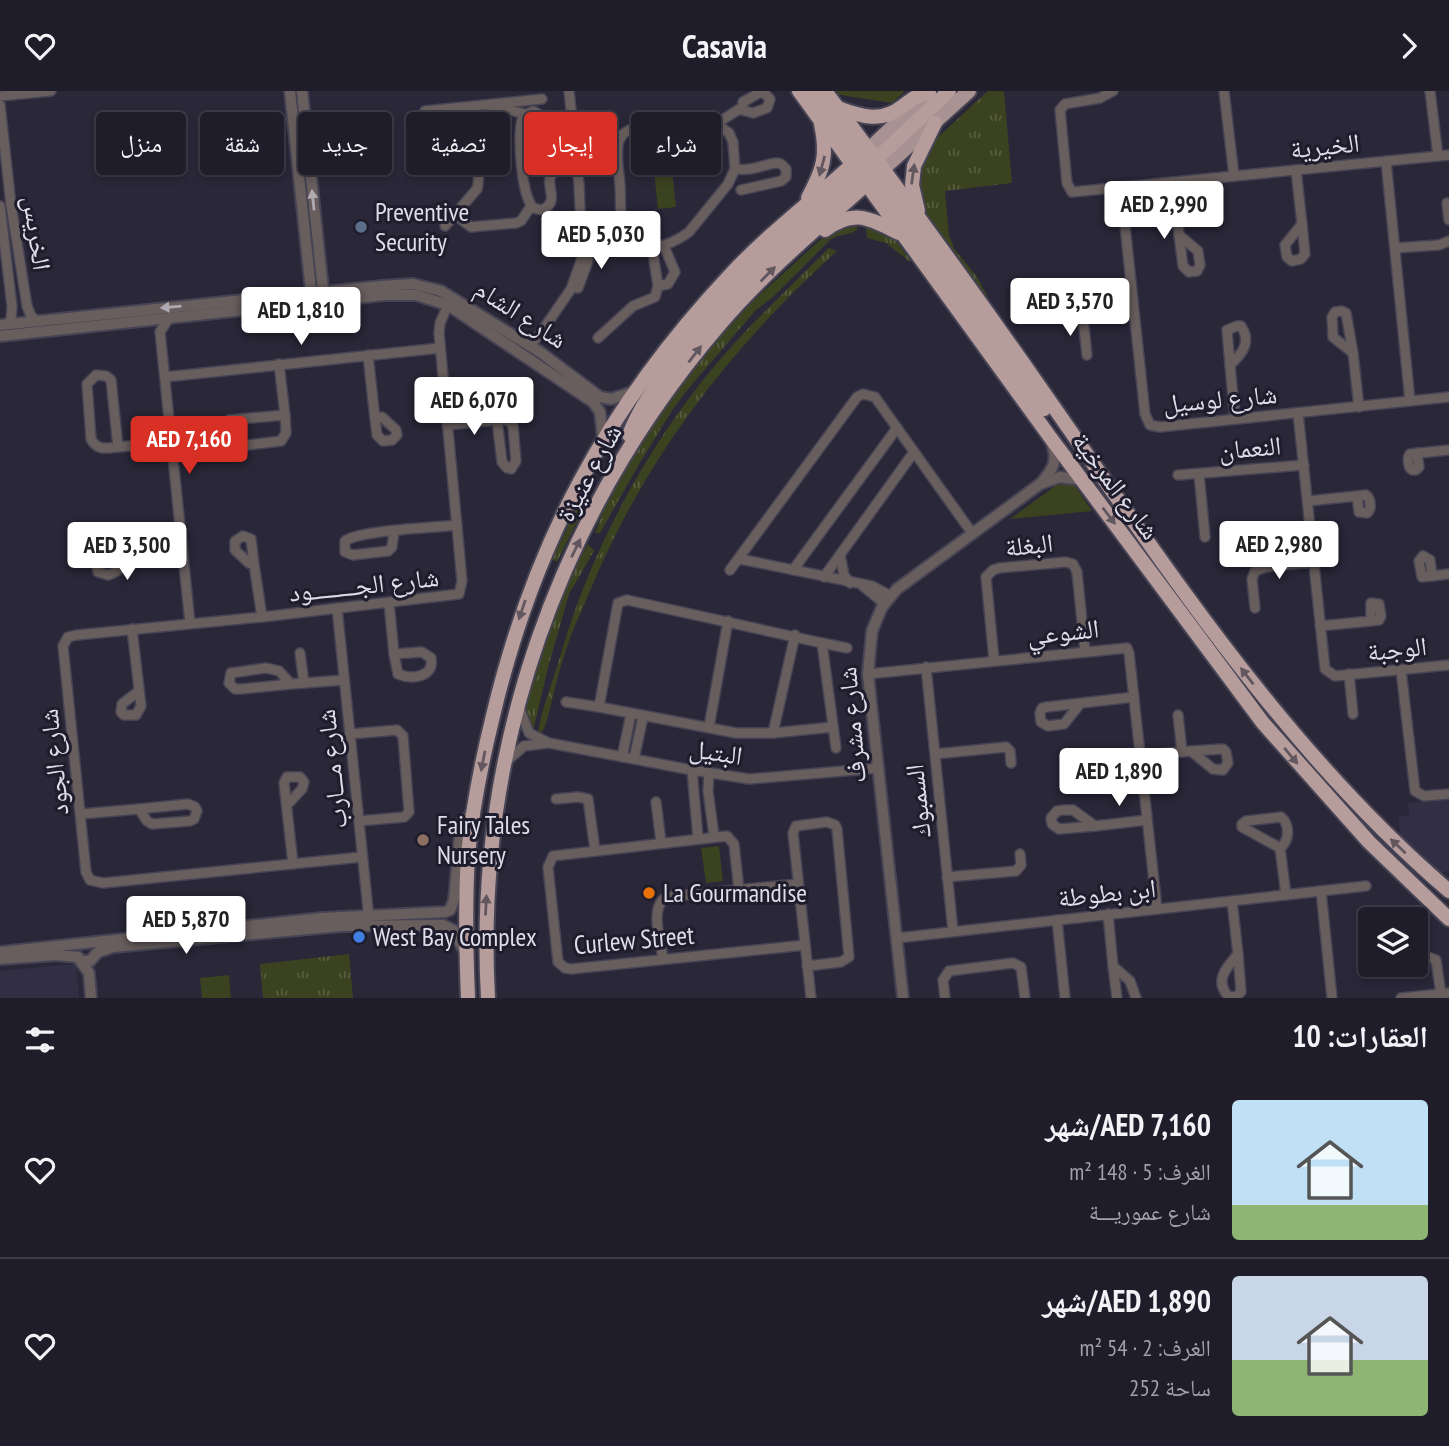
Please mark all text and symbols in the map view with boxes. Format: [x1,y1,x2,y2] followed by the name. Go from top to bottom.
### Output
[682,25,767,67] text: Casavia
[21,27,59,65] icon: heart
[1390,27,1428,65] icon: forward
[96,112,186,175] chip: منزل
[200,112,284,175] chip: شقة
[298,112,392,175] chip: جديد
[406,112,510,175] chip: تصفية
[524,112,617,175] chip: إيجار
[631,112,721,175] chip: شراء
[1289,125,1361,166] street label: الخيرية
[816,155,827,177] one-way arrow
[908,163,919,185] one-way arrow
[1084,181,1244,241] pin: AED 2,990
[307,188,318,210] one-way arrow
[1120,189,1208,218] text: AED 2,990
[16,194,59,272] street label: الخريس
[375,195,469,258] place label: Preventive Security
[521,211,681,271] pin: AED 5,030
[353,219,369,235] marker: Preventive Security
[557,219,645,248] text: AED 5,030
[760,266,776,282] one-way arrow
[468,272,574,357] street label: شارع الشام
[990,279,1150,338] pin: AED 3,570
[1026,286,1114,315] text: AED 3,570
[221,287,381,347] pin: AED 1,810
[257,295,345,324] text: AED 1,810
[160,302,182,313] one-way arrow
[688,346,703,364] one-way arrow
[394,377,554,437] pin: AED 6,070
[1162,377,1278,420] street label: شارع لوسيل
[430,385,518,414] text: AED 6,070
[109,417,269,476] pin: AED 7,160
[548,418,629,527] street label: شارع عنيزة
[147,424,231,453] text: AED 7,160
[1065,426,1167,546] street label: شارع المرخية
[1217,428,1283,467] street label: النعمان
[1102,507,1116,526] one-way arrow
[1199,521,1359,581] pin: AED 2,980
[47,523,207,582] pin: AED 3,500
[1003,526,1055,563] street label: البغلة
[1235,529,1323,558] text: AED 2,980
[83,530,171,559] text: AED 3,500
[571,538,582,558] one-way arrow
[287,560,441,609] street label: شارع الجــــــــود
[517,599,527,620] one-way arrow
[1025,611,1101,656] street label: الشوعي
[1366,629,1428,668] street label: الوجبة
[830,666,873,785] street label: شارع مشرف
[1240,667,1255,685] one-way arrow
[32,707,75,817] street label: شارع الجود
[309,708,354,830] street label: شارع مـــارب
[687,731,745,772] street label: البتيل
[1283,748,1298,765] one-way arrow
[1039,749,1199,808] pin: AED 1,890
[477,750,488,772] one-way arrow
[1075,756,1163,785] text: AED 1,890
[897,763,938,840] street label: السمبوك
[437,808,530,871] place label: Fairy Tales Nursery
[415,832,431,848] marker: Fairy Tales Nursery
[1389,838,1407,854] one-way arrow
[1056,871,1158,914] street label: ابن بطوطة
[663,876,807,909] place label: La Gourmandise
[641,885,657,901] marker: La Gourmandise
[481,894,492,916] one-way arrow
[106,897,266,956] pin: AED 5,870
[142,904,230,933] text: AED 5,870
[1358,907,1428,977] map controls
[1358,907,1428,977] button: layers
[572,918,696,961] street label: Curlew Street
[373,920,537,953] place label: West Bay Complex
[351,929,367,945] marker: West Bay Complex
[1292,1016,1428,1055] text: العقارات: 10
[21,1021,59,1059] icon: filters
[1045,1105,1211,1144] text: AED 7,160/شهر
[1288,1128,1372,1212] icon: home
[21,1151,59,1189] icon: heart
[1069,1157,1211,1186] text: الغرف: 5 · 148 m²
[1089,1197,1211,1226] text: شارع عموريـــة
[1042,1281,1211,1320] text: AED 1,890/شهر
[1288,1304,1372,1388] icon: home
[21,1327,59,1365] icon: heart
[1080,1333,1211,1362] text: الغرف: 2 · 54 m²
[1129,1373,1211,1402] text: ساحة 252

